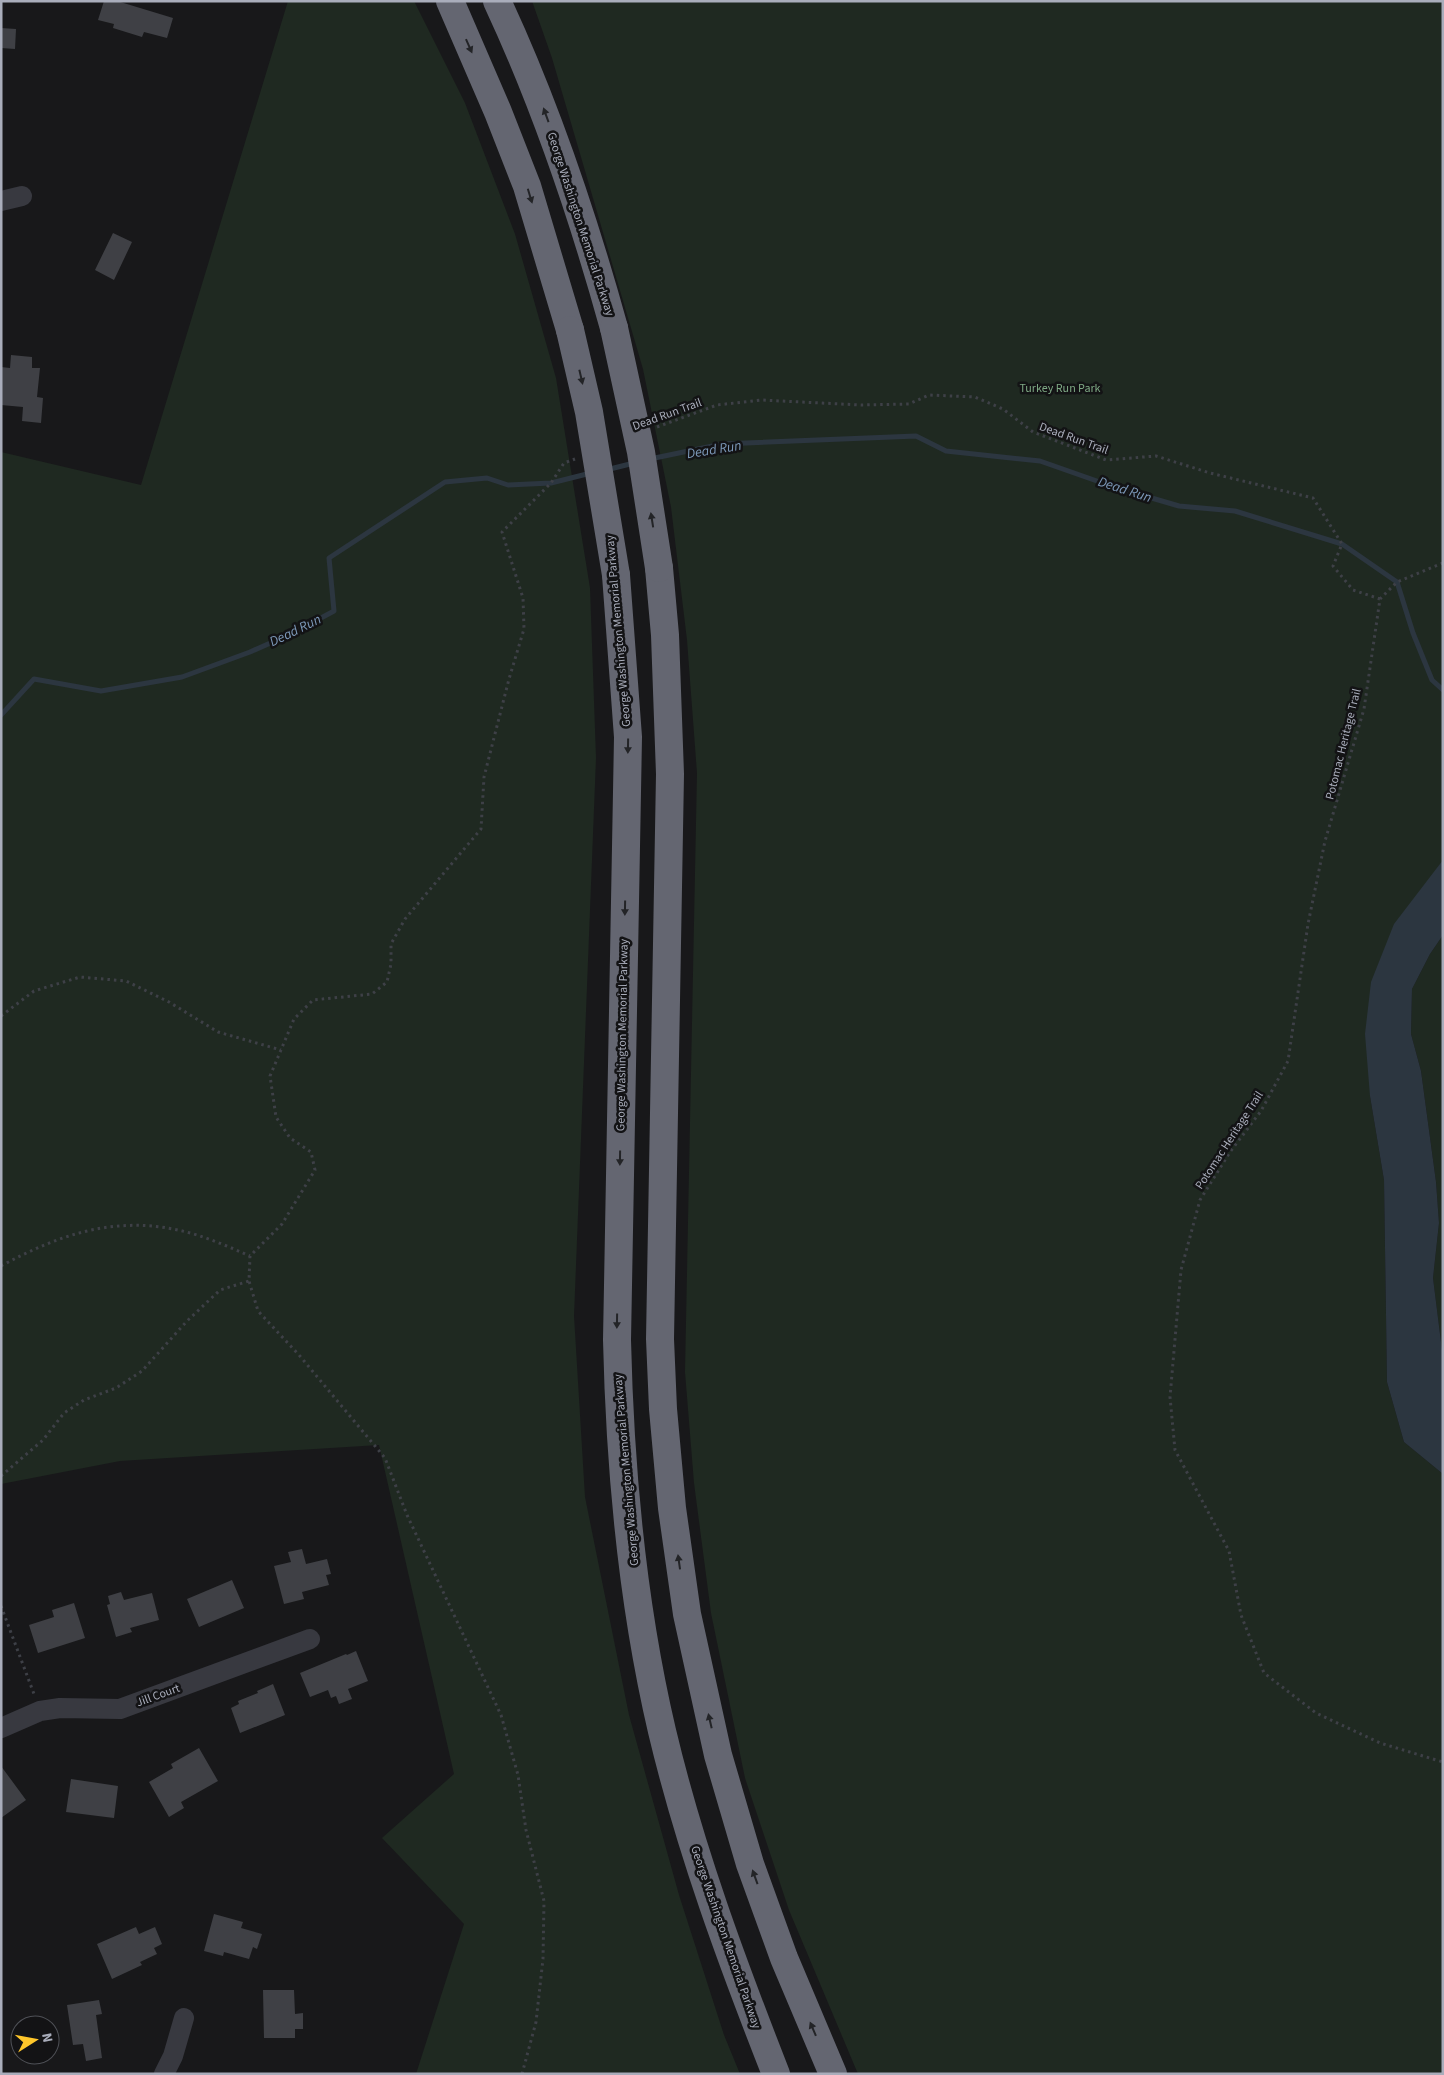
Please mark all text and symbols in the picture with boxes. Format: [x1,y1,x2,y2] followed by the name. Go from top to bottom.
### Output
[466,39,474,53] one-way arrow
[542,107,550,122] one-way arrow
[543,130,618,319] street label: George Washington Memorial Parkway
[527,189,535,204] one-way arrow
[577,370,585,385] one-way arrow
[1019,380,1101,397] park label: Turkey Run Park
[630,394,704,435] street label: Dead Run Trail
[1037,418,1111,459] street label: Dead Run Trail
[685,436,743,464] water label: Dead Run
[1095,472,1154,508] water label: Dead Run
[647,512,655,528] one-way arrow
[602,534,635,727] street label: George Washington Memorial Parkway
[266,610,325,652] water label: Dead Run
[1321,687,1366,801] street label: Potomac Heritage Trail
[623,738,631,754] one-way arrow
[621,901,629,917] one-way arrow
[612,938,633,1131] street label: George Washington Memorial Parkway
[1191,1088,1268,1193] street label: Potomac Heritage Trail
[616,1151,624,1167] one-way arrow
[613,1313,621,1329] one-way arrow
[610,1373,643,1566] street label: George Washington Memorial Parkway
[675,1554,683,1570] one-way arrow
[134,1680,182,1711] street label: Jill Court
[706,1714,714,1729] one-way arrow
[686,1844,765,2031] street label: George Washington Memorial Parkway
[751,1870,758,1885] one-way arrow
[10,2015,60,2065] north arrow
[809,2022,817,2036] one-way arrow
[36,2031,57,2044] text: N

